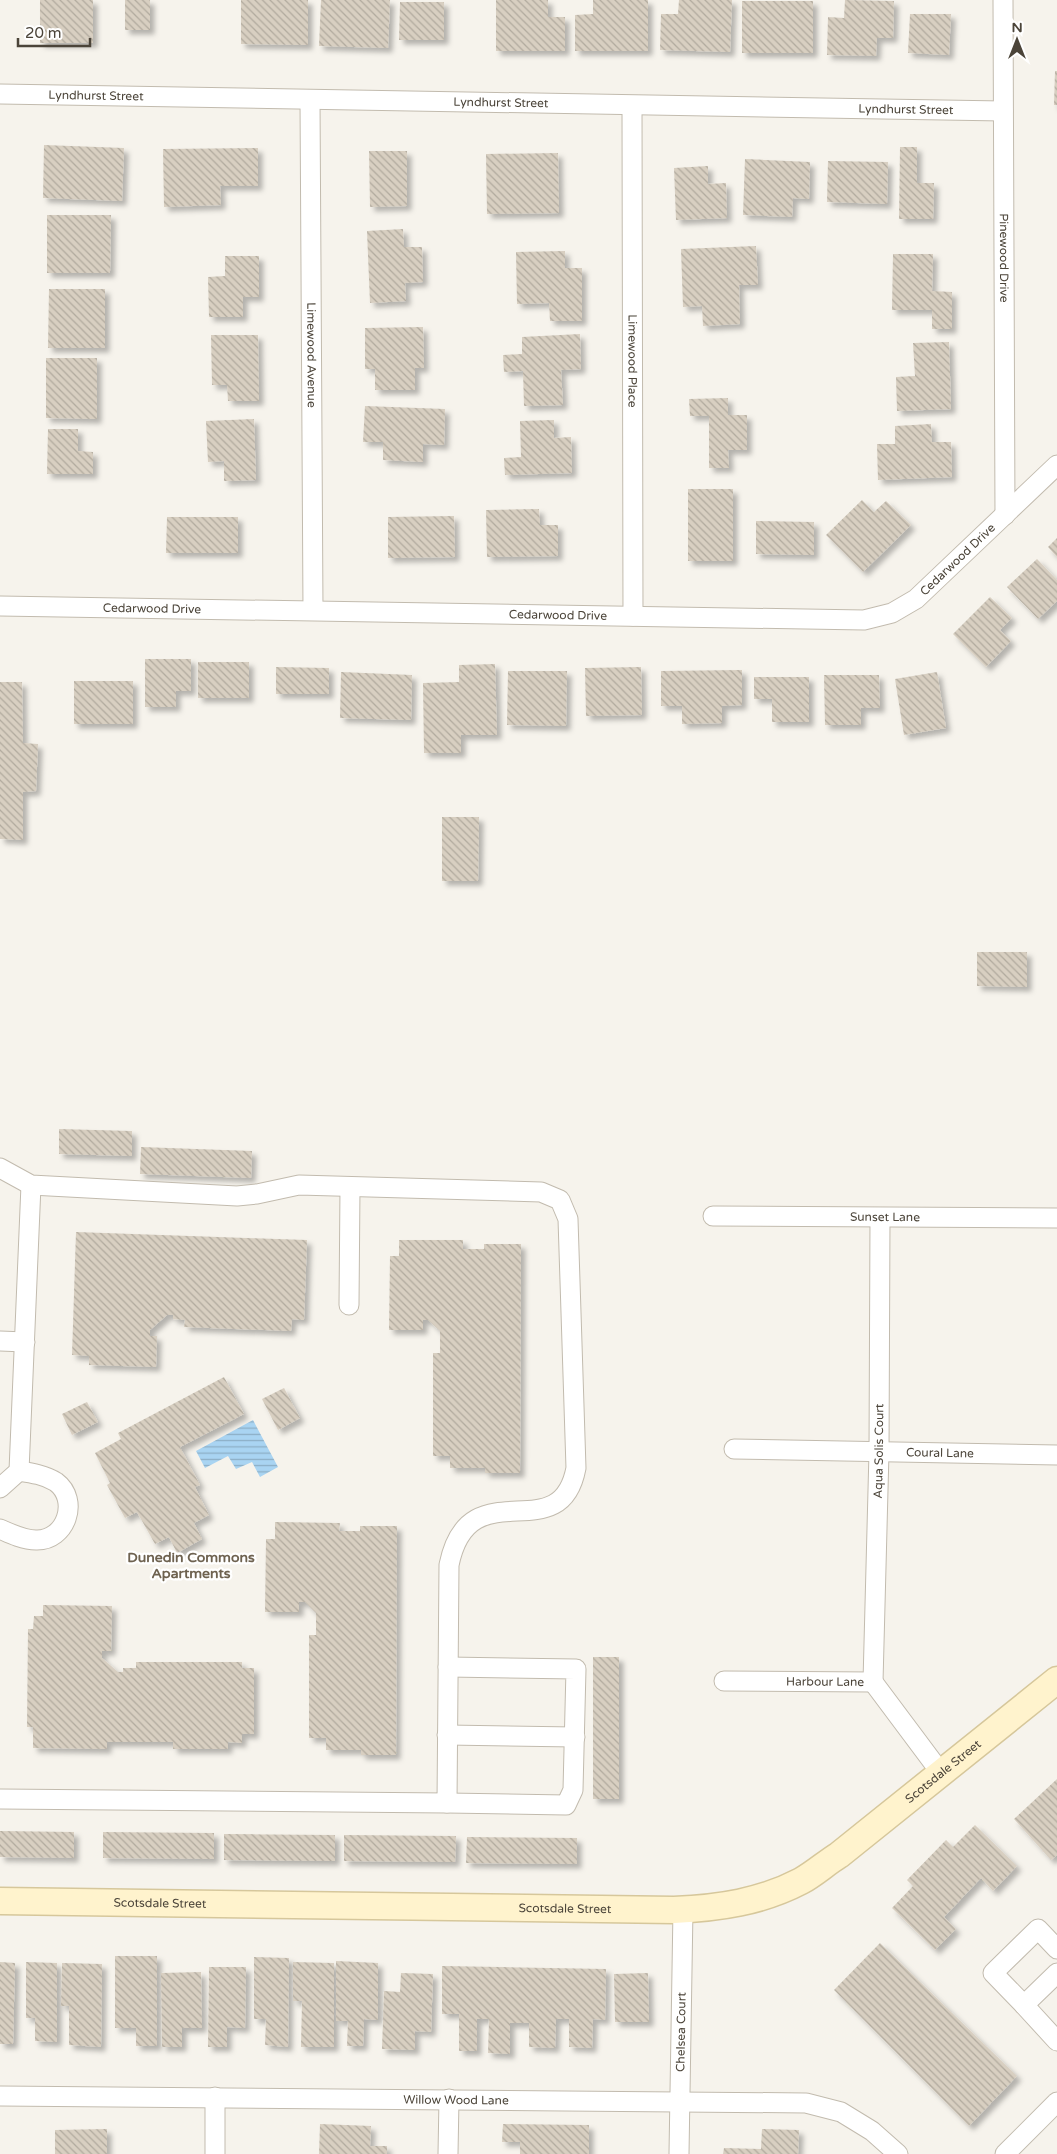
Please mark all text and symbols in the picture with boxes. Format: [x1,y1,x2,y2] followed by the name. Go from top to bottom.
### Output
[18,15,90,47] scale bar
[992,15,1042,65] north arrow
[1011,19,1023,36] text: N
[25,24,62,42] text: 20 m
[48,88,144,103] street label: Lyndhurst Street
[453,95,549,110] street label: Lyndhurst Street
[858,102,954,117] street label: Lyndhurst Street
[997,213,1011,303] street label: Pinewood Drive
[304,302,319,408] street label: Limewood Avenue
[625,314,640,408] street label: Limewood Place
[917,521,998,598] street label: Cedarwood Drive
[103,601,201,616] street label: Cedarwood Drive
[509,607,607,623] street label: Cedarwood Drive
[850,1210,920,1224] street label: Sunset Lane
[871,1403,886,1499] street label: Aqua Solis Court
[906,1445,974,1460] street label: Coural Lane
[127,1549,255,1582] district label: Dunedin Commons Apartments
[786,1674,864,1689] street label: Harbour Lane
[902,1737,984,1806] street label: Scotsdale Street
[113,1896,207,1911] street label: Scotsdale Street
[518,1901,612,1916] street label: Scotsdale Street
[673,1992,689,2072] street label: Chelsea Court
[403,2093,509,2107] street label: Willow Wood Lane

